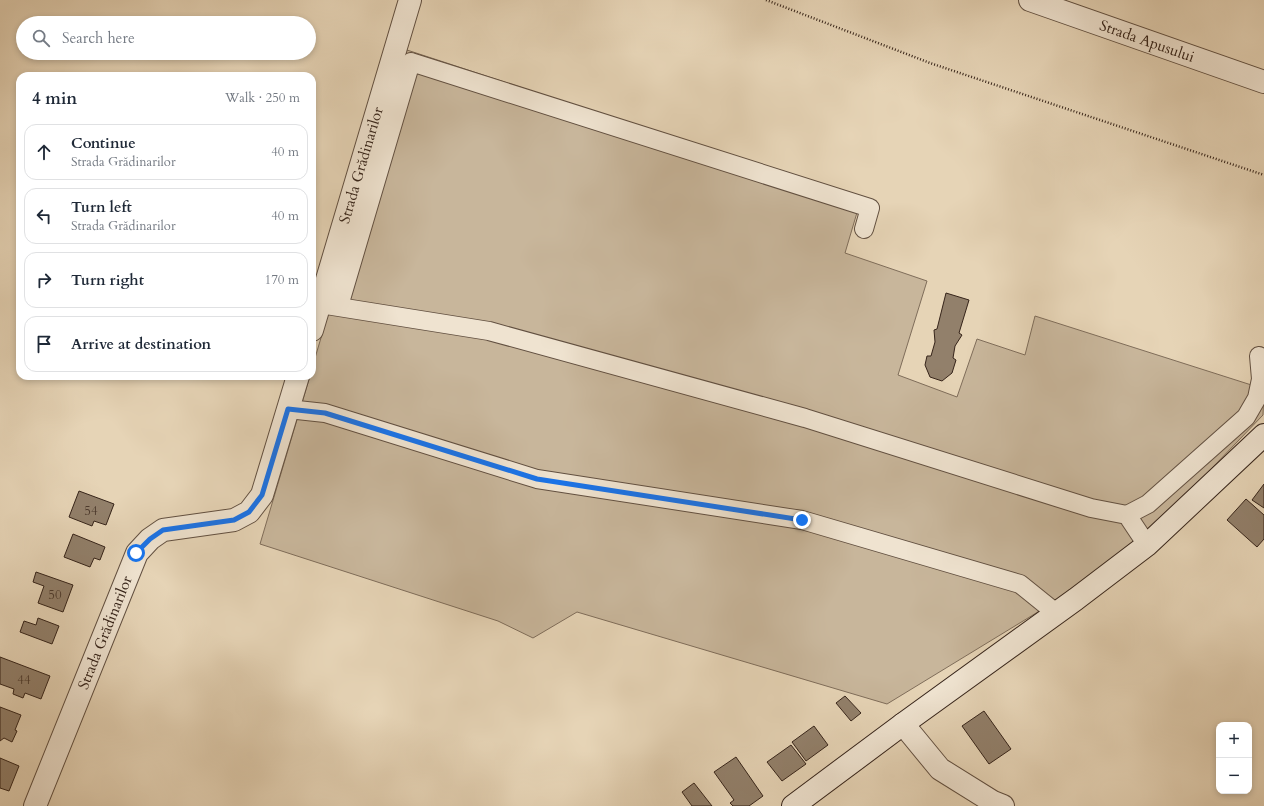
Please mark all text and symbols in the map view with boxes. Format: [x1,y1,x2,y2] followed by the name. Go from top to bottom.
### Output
[1097,15,1197,67] street label: Strada Apusului
[16,16,316,60] search box
[30,27,52,49] icon: search
[62,28,135,48] text: Search here
[32,87,77,110] text: 4 min
[225,89,300,107] text: Walk · 250 m
[334,104,388,226] street label: Strada Grădinarilor
[71,133,136,153] text: Continue
[33,141,55,163] icon: ahead
[271,143,299,161] text: 40 m
[71,153,176,171] text: Strada Grădinarilor
[71,197,132,217] text: Turn left
[33,205,55,227] icon: left
[271,207,299,225] text: 40 m
[71,217,176,235] text: Strada Grădinarilor
[33,269,55,291] icon: right
[71,270,144,290] text: Turn right
[265,271,299,289] text: 170 m
[33,333,55,355] icon: arrive
[71,334,211,354] text: Arrive at destination
[84,502,98,520] house number: 54
[793,511,811,529] route end
[127,544,145,562] route start
[73,572,137,692] street label: Strada Grădinarilor
[48,586,62,604] house number: 50
[17,671,31,689] house number: 44
[1216,722,1252,794] map controls
[1216,722,1252,758] button: +
[1216,758,1252,794] button: −

